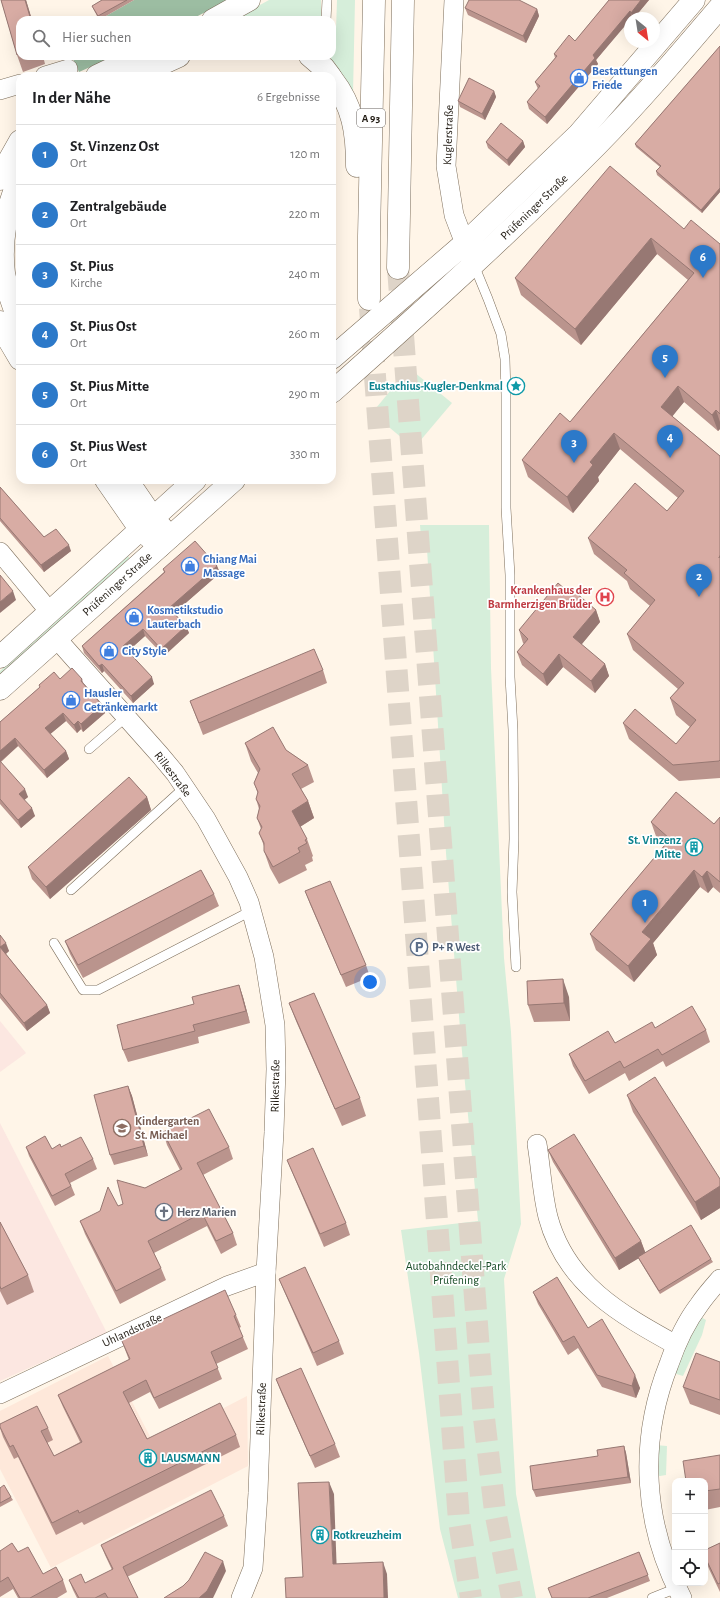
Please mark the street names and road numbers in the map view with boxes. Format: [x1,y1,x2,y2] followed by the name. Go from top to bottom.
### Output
[441,105,455,165] street label: Kuglerstraße
[357,109,385,127] road number: A 93
[498,172,570,242] street label: Prüfeninger Straße
[80,550,154,618] street label: Prüfeninger Straße
[152,749,194,799] street label: Rilkestraße
[269,1059,281,1113] street label: Rilkestraße
[100,1311,164,1349] street label: Uhlandstraße
[254,1382,268,1436] street label: Rilkestraße

